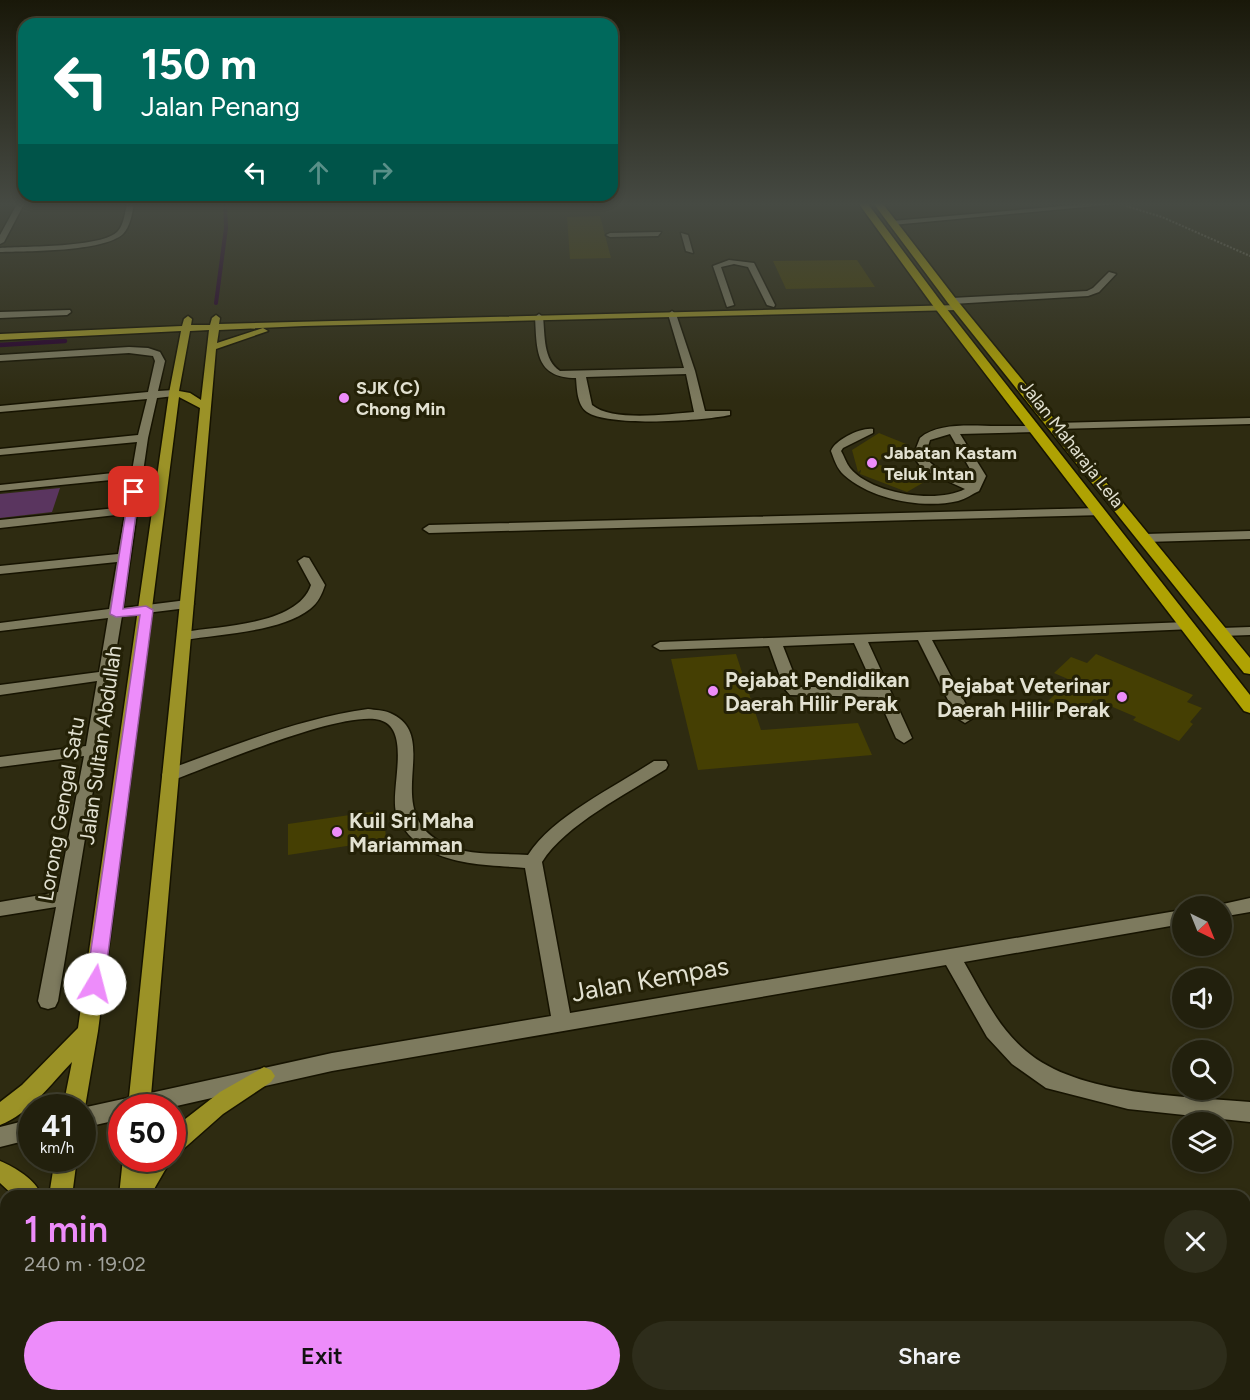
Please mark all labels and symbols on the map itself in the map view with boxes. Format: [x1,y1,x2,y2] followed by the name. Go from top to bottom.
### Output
[1015,376,1129,512] street label: Jalan Maharaja Lela
[356,377,445,420] place label: SJK (C) Chong Min
[337,391,351,405] marker: SJK (C) Chong Min
[884,442,1017,485] place label: Jabatan Kastam Teluk Intan
[865,456,879,470] marker: Jabatan Kastam Teluk Intan
[108,466,159,517] pin
[74,644,126,846] street label: Jalan Sultan Abdullah
[725,667,909,716] place label: Pejabat Pendidikan Daerah Hilir Perak
[937,673,1111,722] place label: Pejabat Veterinar Daerah Hilir Perak
[706,684,720,698] marker: Pejabat Pendidikan Daerah Hilir Perak
[1115,690,1129,704] marker: Pejabat Veterinar Daerah Hilir Perak
[32,715,90,903] street label: Lorong Gengal Satu
[349,808,474,857] place label: Kuil Sri Maha Mariamman
[330,825,344,839] marker: Kuil Sri Maha Mariamman
[1172,896,1232,956] north arrow
[569,949,731,1009] street label: Jalan Kempas
[63,952,127,1016] position arrow
[108,1094,186,1172] speed limit sign: 50

